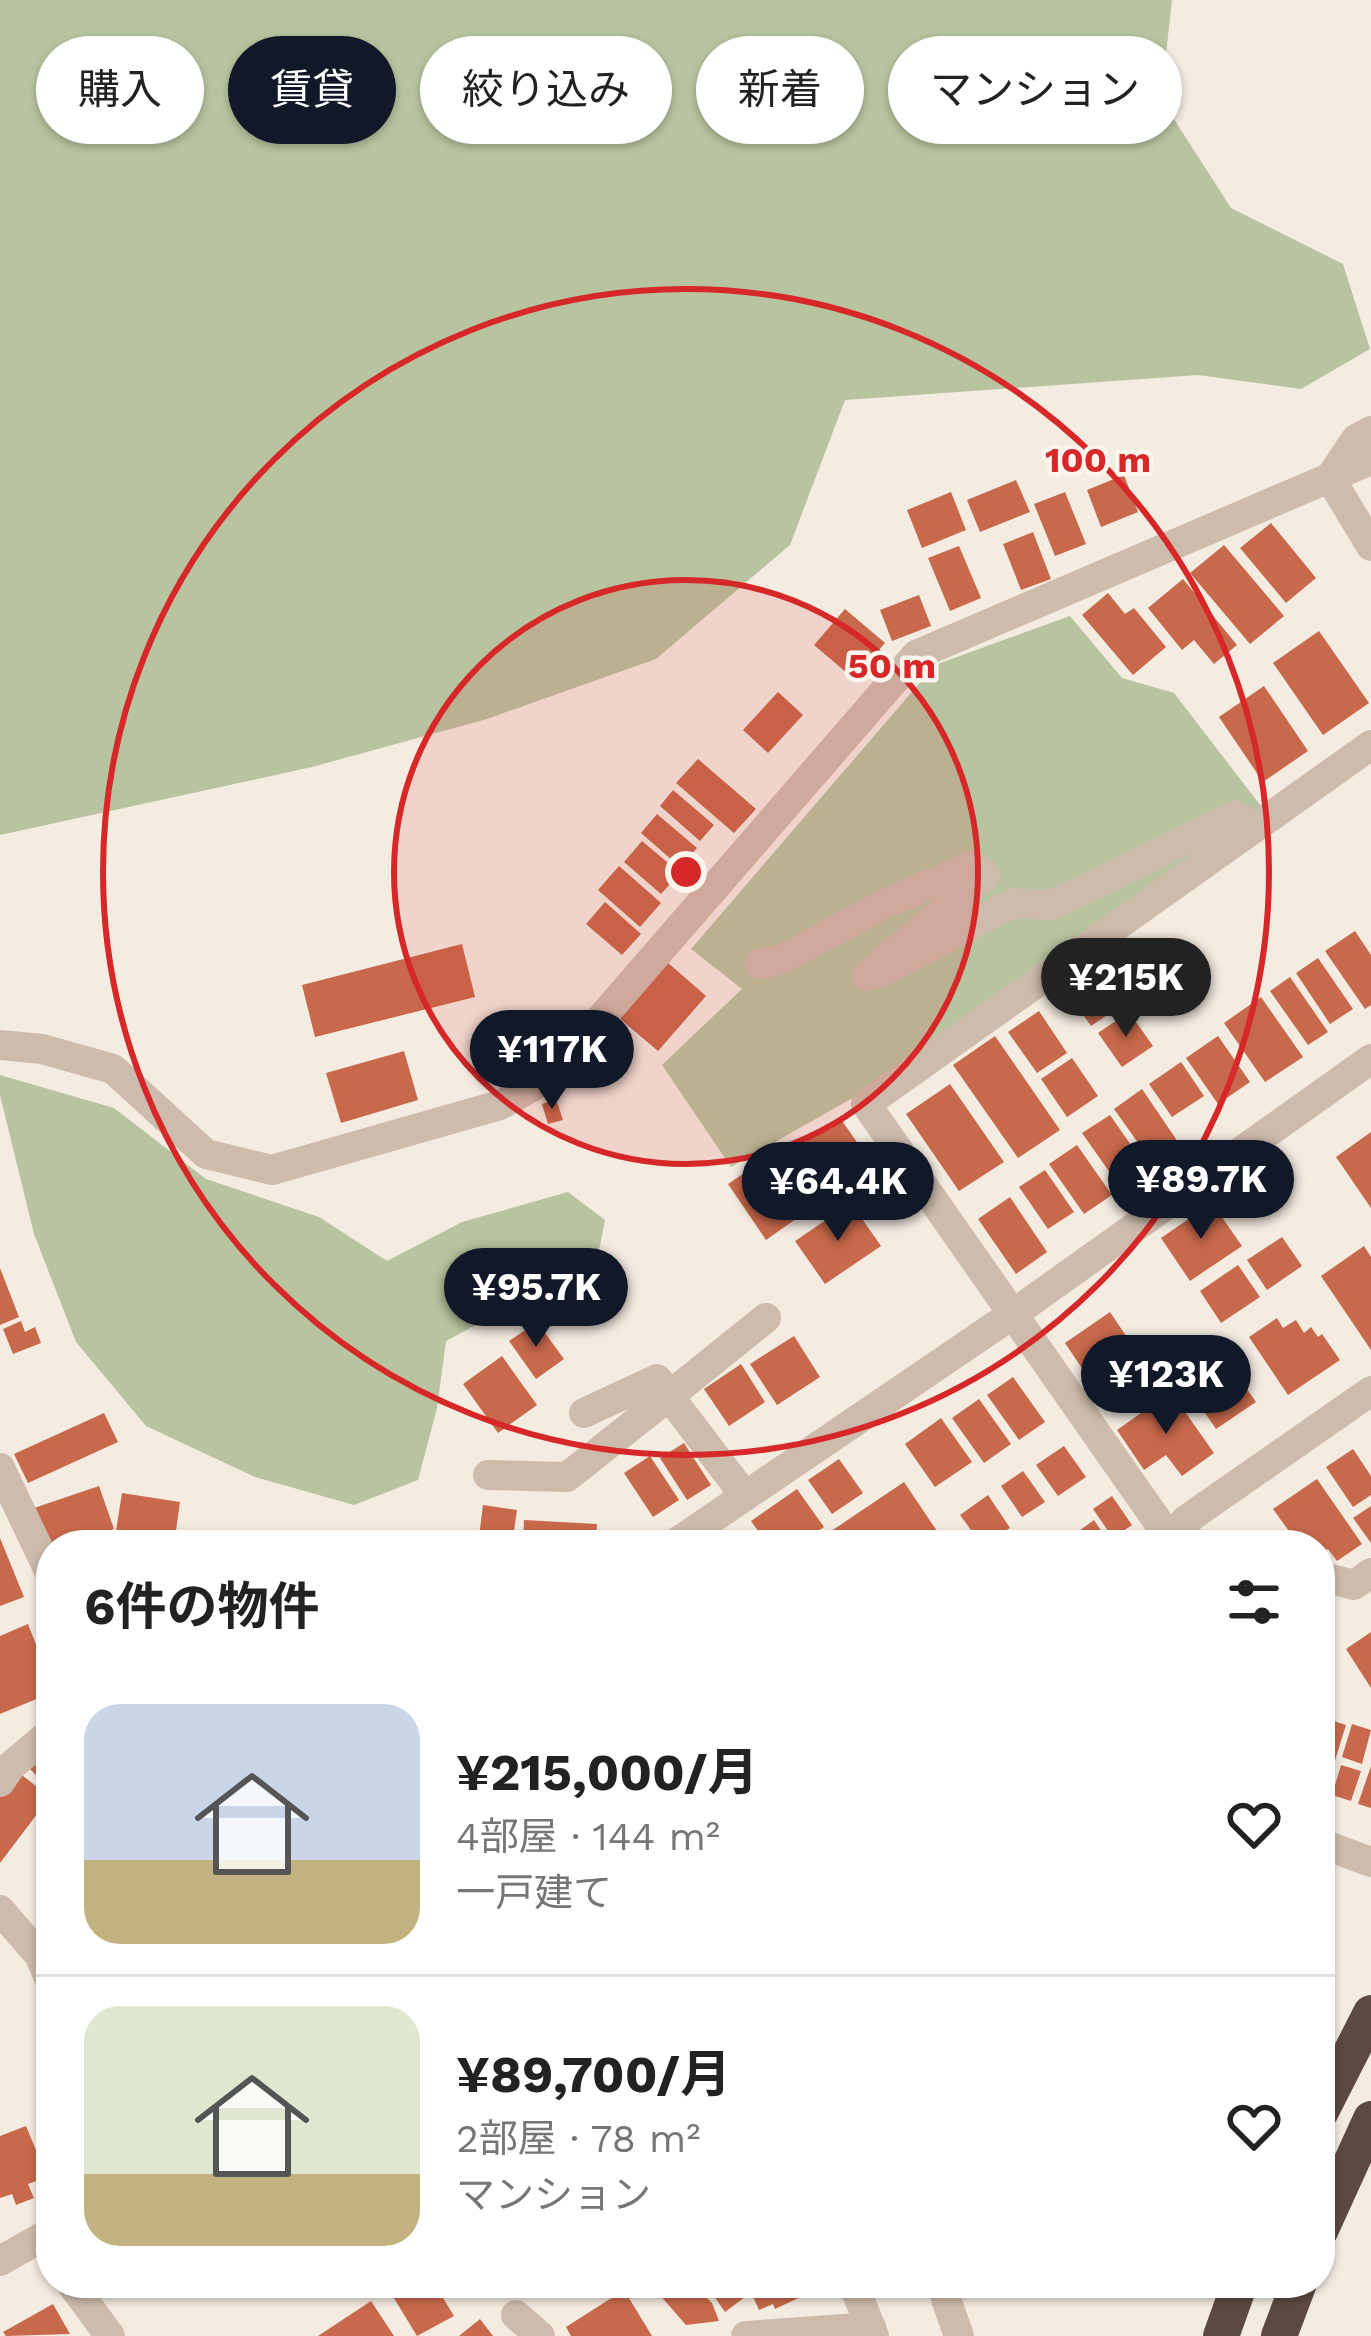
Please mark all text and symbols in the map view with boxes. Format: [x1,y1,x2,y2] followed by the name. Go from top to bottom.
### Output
[36,36,204,144] chip: 購入
[228,36,396,144] chip: 賃貸
[420,36,672,144] chip: 絞り込み
[696,36,864,144] chip: 新着
[888,36,1182,144] chip: マンション
[1045,439,1151,481] text: 100 m
[848,645,936,687] text: 50 m
[665,851,707,893] centre of rings
[1042,938,1210,1040] pin: ¥215K
[1068,954,1184,999] text: ¥215K
[468,1010,636,1112] pin: ¥117K
[497,1026,607,1071] text: ¥117K
[1103,1140,1299,1242] pin: ¥89.7K
[740,1142,936,1244] pin: ¥64.4K
[1135,1156,1267,1201] text: ¥89.7K
[769,1158,907,1203] text: ¥64.4K
[438,1248,634,1350] pin: ¥95.7K
[471,1264,601,1309] text: ¥95.7K
[1082,1335,1250,1437] pin: ¥123K
[1108,1351,1224,1396] text: ¥123K
[1221,1569,1287,1635] icon: filters
[84,1577,319,1636] text: 6件の物件
[456,1743,759,1802] text: ¥215,000/月
[180,1752,324,1896] icon: home
[1221,1791,1287,1857] icon: heart
[456,1814,720,1859] text: 4部屋 · 144 m²
[456,1870,612,1915] text: 一戸建て
[456,2045,731,2104] text: ¥89,700/月
[180,2054,324,2198] icon: home
[1221,2093,1287,2159] icon: heart
[456,2116,700,2161] text: 2部屋 · 78 m²
[456,2172,651,2217] text: マンション

